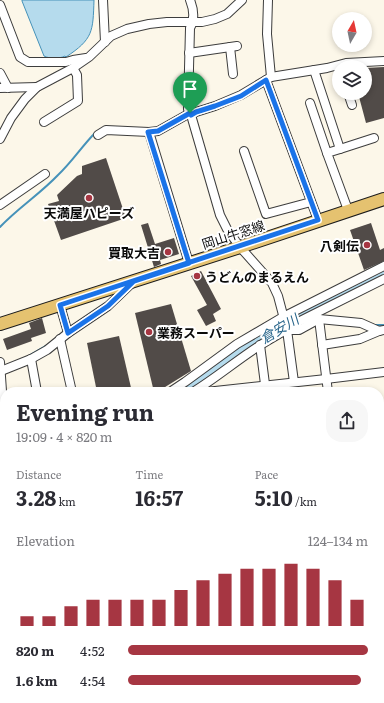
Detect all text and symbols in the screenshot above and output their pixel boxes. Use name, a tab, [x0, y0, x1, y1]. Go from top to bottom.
north arrow	[332, 12, 372, 52]
map controls	[332, 12, 372, 100]
button: layers	[332, 60, 372, 100]
pin	[173, 72, 207, 113]
icon: arrive	[179, 78, 201, 100]
marker: 天満屋ハピーズ	[84, 193, 94, 203]
place label: 天満屋ハピーズ	[44, 203, 134, 222]
street label: 岡山牛窓線	[199, 215, 267, 253]
place label: 八剣伝	[320, 236, 359, 255]
marker: 八剣伝	[362, 240, 372, 250]
place label: 買取大吉	[108, 243, 160, 262]
marker: 買取大吉	[163, 247, 173, 257]
place label: うどんのまるえん	[205, 267, 309, 286]
marker: うどんのまるえん	[192, 271, 202, 281]
water label: 倉安川	[256, 308, 304, 347]
place label: 業務スーパー	[157, 323, 235, 342]
marker: 業務スーパー	[144, 327, 154, 337]
text: Evening run	[16, 395, 154, 428]
button: share	[326, 400, 368, 442]
text: 19:09 · 4 × 820 m	[16, 427, 112, 446]
text: Distance	[16, 466, 61, 482]
text: Time	[135, 466, 163, 482]
text: Pace	[255, 466, 278, 482]
text: 3.28	[16, 482, 56, 512]
text: 16:57	[135, 482, 183, 512]
text: 5:10	[255, 482, 293, 512]
text: km	[56, 493, 76, 509]
text: /km	[293, 493, 317, 509]
text: Elevation	[16, 531, 75, 550]
text: 124–134 m	[308, 531, 368, 550]
text: 820 m	[16, 641, 54, 660]
text: 4:52	[80, 641, 105, 660]
text: 1.6 km	[16, 671, 58, 690]
text: 4:54	[80, 671, 105, 690]

